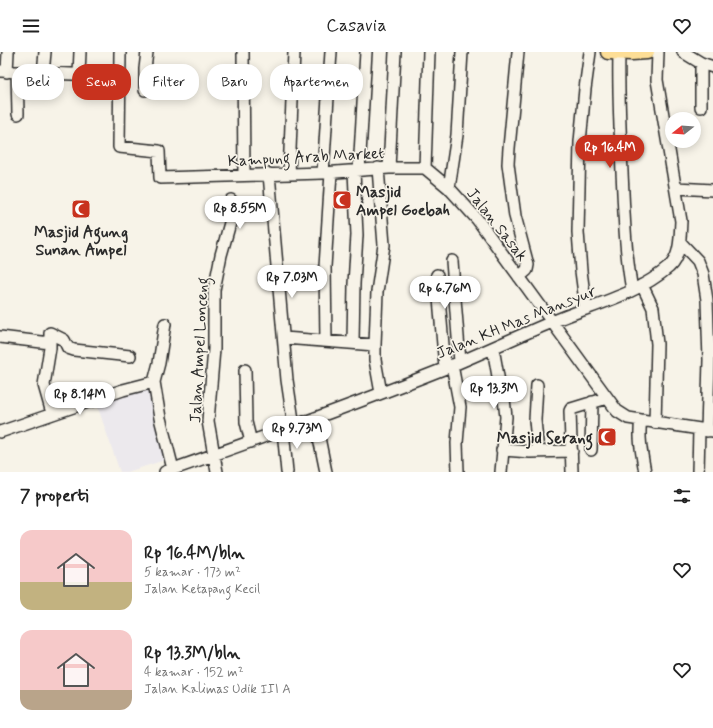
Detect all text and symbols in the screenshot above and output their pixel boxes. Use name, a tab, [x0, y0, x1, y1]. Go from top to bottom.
text: Casavia	[326, 14, 387, 38]
icon: menu	[20, 15, 42, 37]
icon: heart	[671, 15, 693, 37]
chip: Beli	[12, 64, 64, 100]
chip: Sewa	[72, 64, 131, 100]
chip: Filter	[139, 64, 199, 100]
chip: Baru	[207, 64, 262, 100]
chip: Apartemen	[270, 64, 363, 100]
north arrow	[665, 112, 701, 148]
map controls	[665, 112, 701, 148]
pin: Rp 16.4M	[569, 135, 651, 169]
text: Rp 16.4M	[584, 139, 636, 156]
street label: Kampung Arab Market	[227, 143, 385, 173]
place label: Masjid Ampel Goebah	[356, 182, 450, 221]
street label: Jalan Sasak	[462, 184, 532, 266]
mosque icon: Masjid Ampel Goebah	[331, 189, 353, 211]
pin: Rp 8.55M	[199, 196, 281, 230]
mosque icon: Masjid Agung Sunan Ampel	[70, 198, 92, 220]
text: Rp 8.55M	[214, 200, 266, 217]
place label: Masjid Agung Sunan Ampel	[34, 222, 128, 261]
pin: Rp 7.03M	[251, 265, 333, 299]
text: Rp 7.03M	[266, 269, 318, 286]
street label: Jalan Ampel Lonceng	[185, 276, 215, 424]
pin: Rp 6.76M	[404, 276, 486, 310]
text: Rp 6.76M	[419, 280, 471, 297]
street label: Jalan KH Mas Mansyur	[434, 281, 600, 364]
pin: Rp 13.3M	[453, 376, 535, 410]
text: Rp 13.3M	[470, 380, 518, 397]
pin: Rp 8.14M	[39, 382, 121, 416]
text: Rp 8.14M	[54, 386, 106, 403]
pin: Rp 9.73M	[256, 416, 338, 450]
text: Rp 9.73M	[272, 420, 322, 437]
mosque icon: Masjid Serang	[596, 426, 618, 448]
place label: Masjid Serang	[497, 428, 593, 451]
text: 7 properti	[20, 485, 89, 507]
icon: filters	[671, 485, 693, 507]
text: Rp 16.4M/bln	[144, 542, 245, 564]
icon: home	[52, 546, 100, 594]
icon: heart	[671, 559, 693, 581]
text: 5 kamar · 173 m²	[144, 564, 241, 581]
text: Jalan Ketapang Kecil	[144, 581, 260, 598]
text: Rp 13.3M/bln	[144, 642, 240, 664]
icon: home	[52, 646, 100, 694]
icon: heart	[671, 659, 693, 681]
text: 4 kamar · 152 m²	[144, 664, 243, 681]
text: Jalan Kalimas Udik III A	[144, 681, 291, 698]

